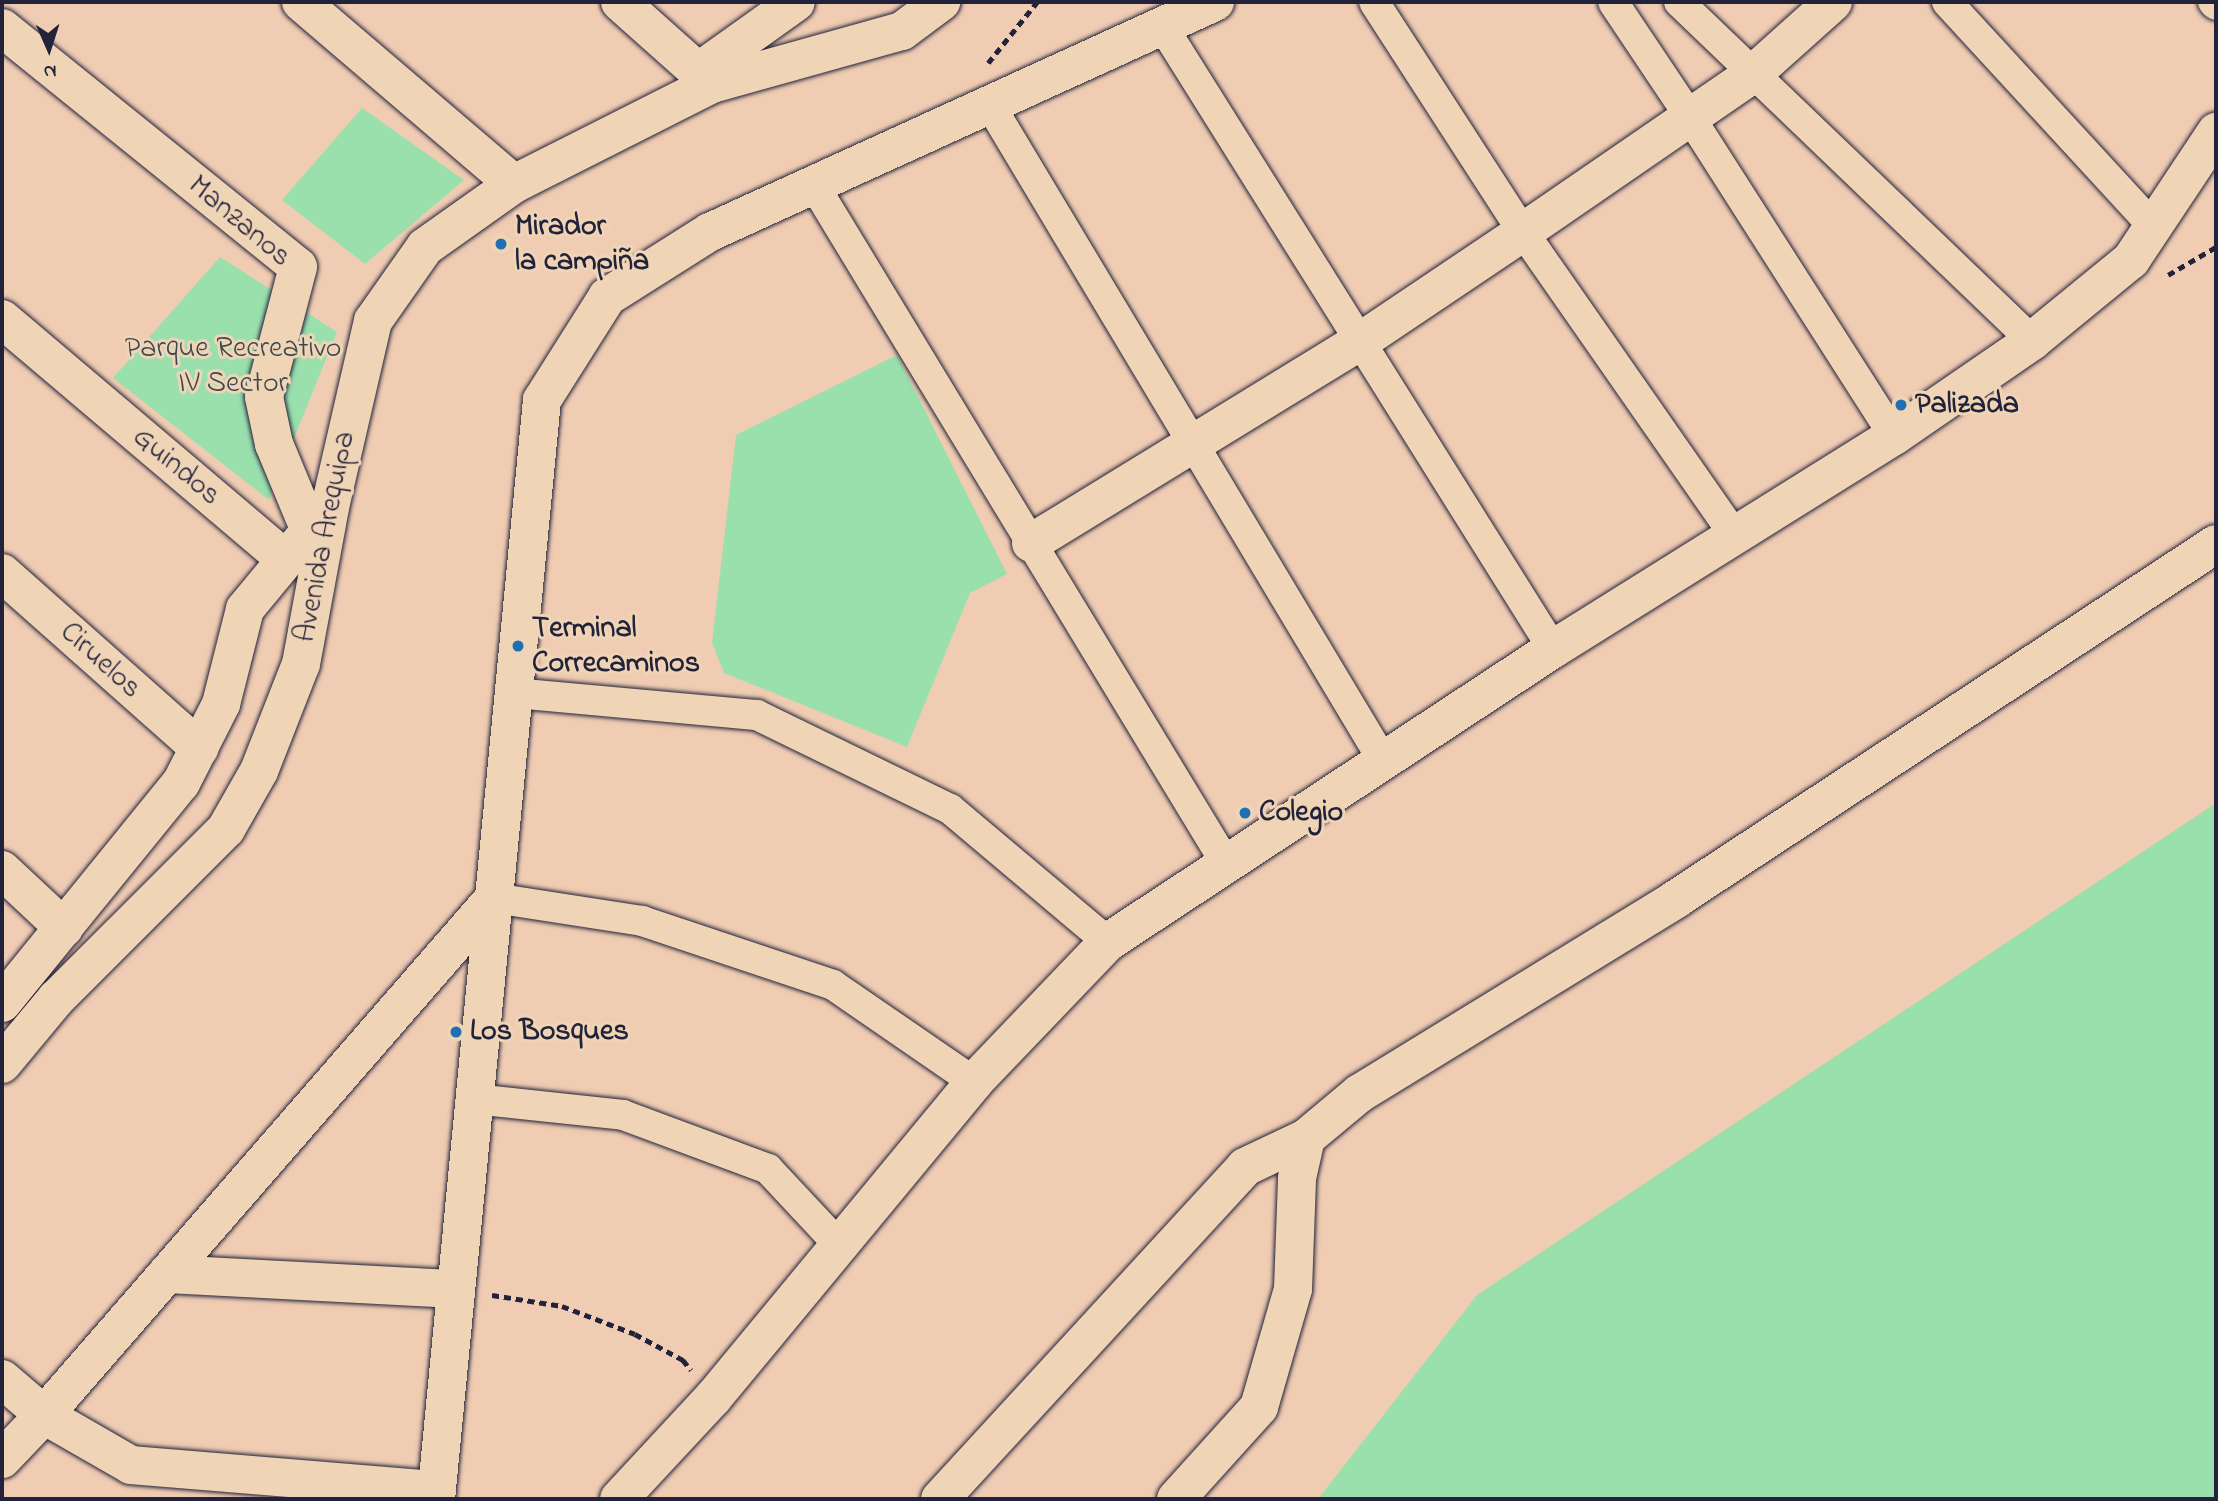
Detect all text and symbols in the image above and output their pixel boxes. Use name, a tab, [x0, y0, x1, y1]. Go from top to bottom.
north arrow	[14, 14, 84, 84]
text: N	[43, 57, 57, 84]
street label: Manzanos	[180, 168, 298, 276]
place label: Mirador la campiña	[515, 209, 649, 280]
marker: Mirador la campiña	[493, 236, 509, 252]
park label: Parque Recreativo IV Sector	[125, 331, 341, 402]
place label: Palizada	[1915, 387, 2019, 423]
marker: Palizada	[1893, 397, 1909, 413]
street label: Guindos	[125, 420, 227, 514]
street label: Avenida Arequipa	[288, 429, 364, 645]
place label: Terminal Correcaminos	[532, 611, 700, 682]
street label: Ciruelos	[52, 615, 148, 707]
marker: Terminal Correcaminos	[510, 638, 526, 654]
place label: Colegio	[1259, 795, 1343, 831]
marker: Colegio	[1237, 805, 1253, 821]
place label: Los Bosques	[470, 1014, 629, 1050]
marker: Los Bosques	[448, 1024, 464, 1040]

